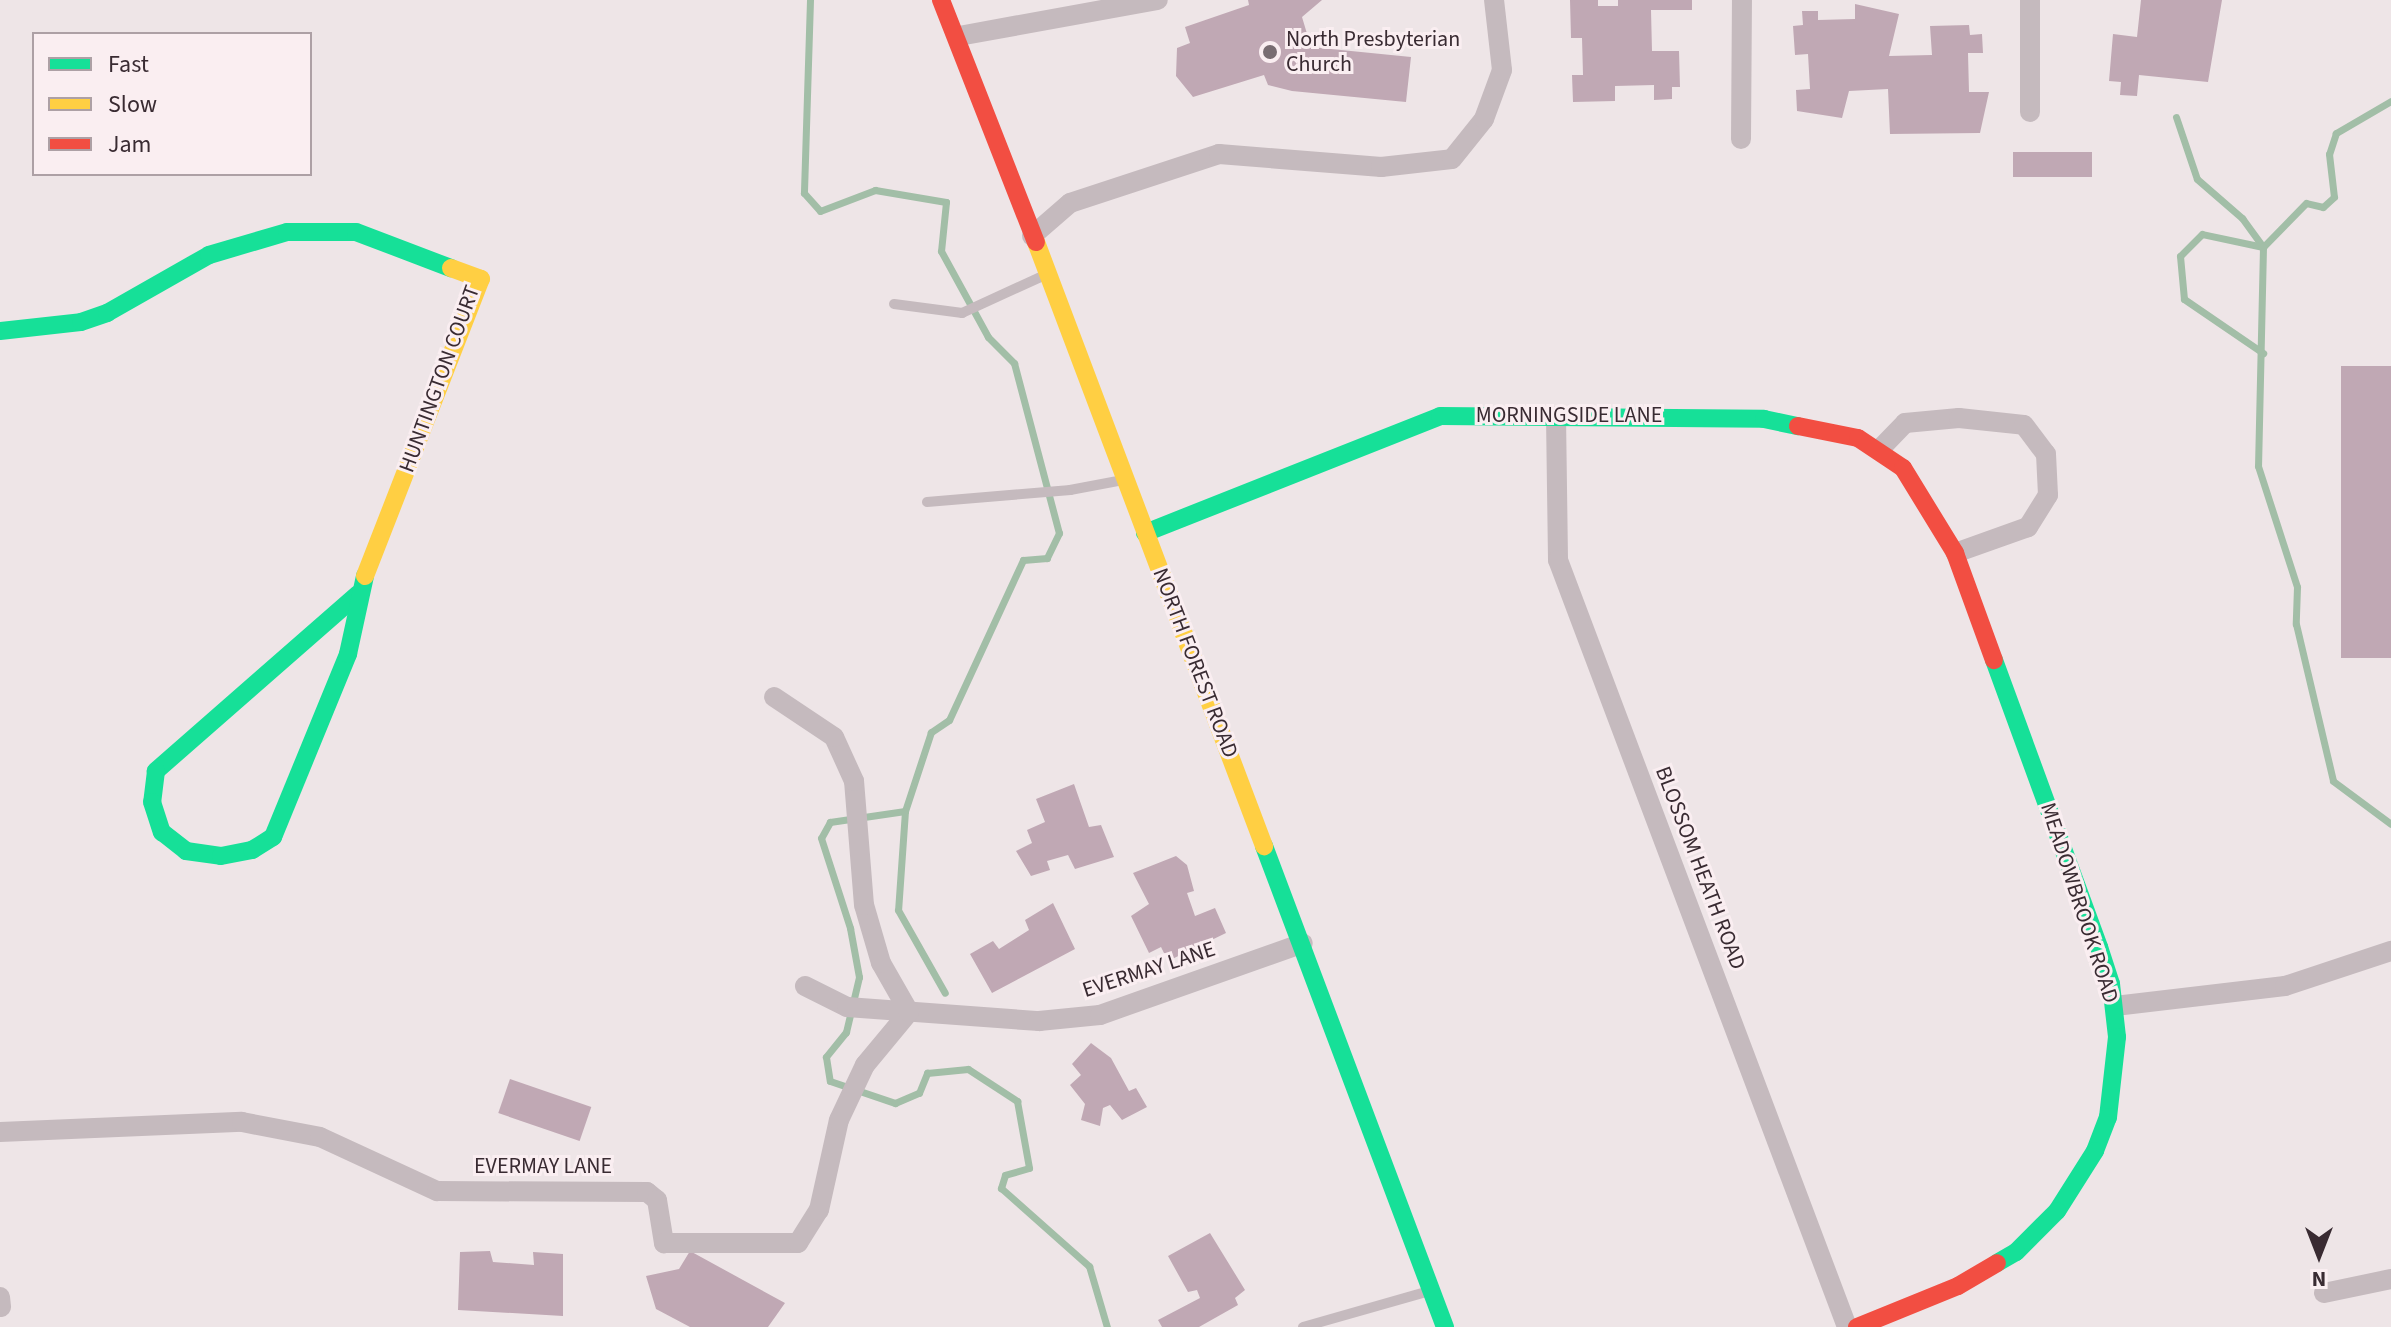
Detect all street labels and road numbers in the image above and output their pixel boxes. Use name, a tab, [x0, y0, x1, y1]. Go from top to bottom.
street label: HUNTINGTON COURT	[394, 282, 486, 476]
street label: MORNINGSIDE LANE	[1476, 403, 1662, 429]
street label: NORTH FOREST ROAD	[1147, 565, 1243, 761]
street label: BLOSSOM HEATH ROAD	[1649, 763, 1751, 973]
street label: MEADOWBROOK ROAD	[2034, 800, 2124, 1006]
street label: EVERMAY LANE	[1079, 936, 1219, 1004]
street label: EVERMAY LANE	[474, 1154, 612, 1180]

